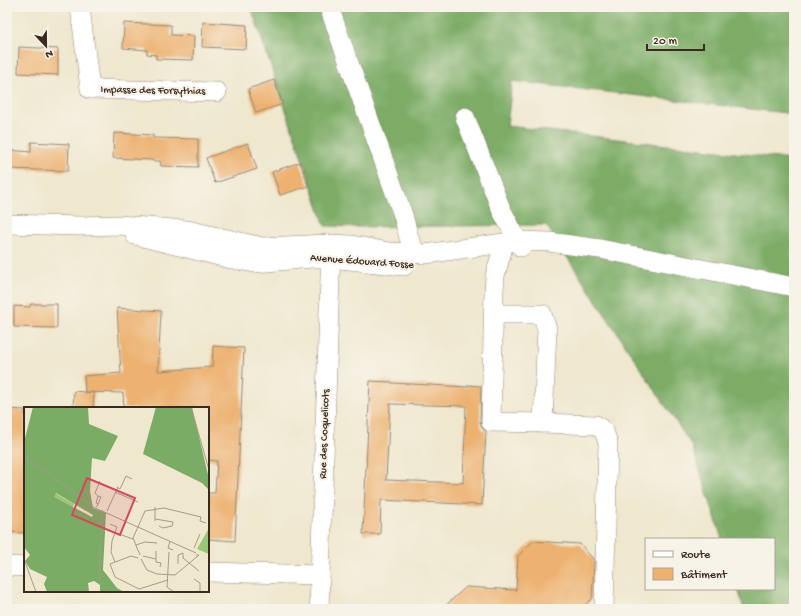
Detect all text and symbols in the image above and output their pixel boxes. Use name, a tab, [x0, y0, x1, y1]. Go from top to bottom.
north arrow	[26, 26, 66, 66]
scale bar	[647, 26, 704, 52]
text: 20 m	[653, 35, 678, 49]
text: N	[43, 47, 55, 60]
street label: Impasse des Forsythias	[101, 84, 206, 98]
street label: Avenue Édouard Fosse	[310, 251, 415, 272]
street label: Rue des Coquelicots	[317, 388, 333, 479]
inset map	[24, 407, 209, 592]
legend	[645, 538, 775, 590]
text: Route	[681, 549, 711, 563]
text: Bâtiment	[680, 569, 728, 583]

